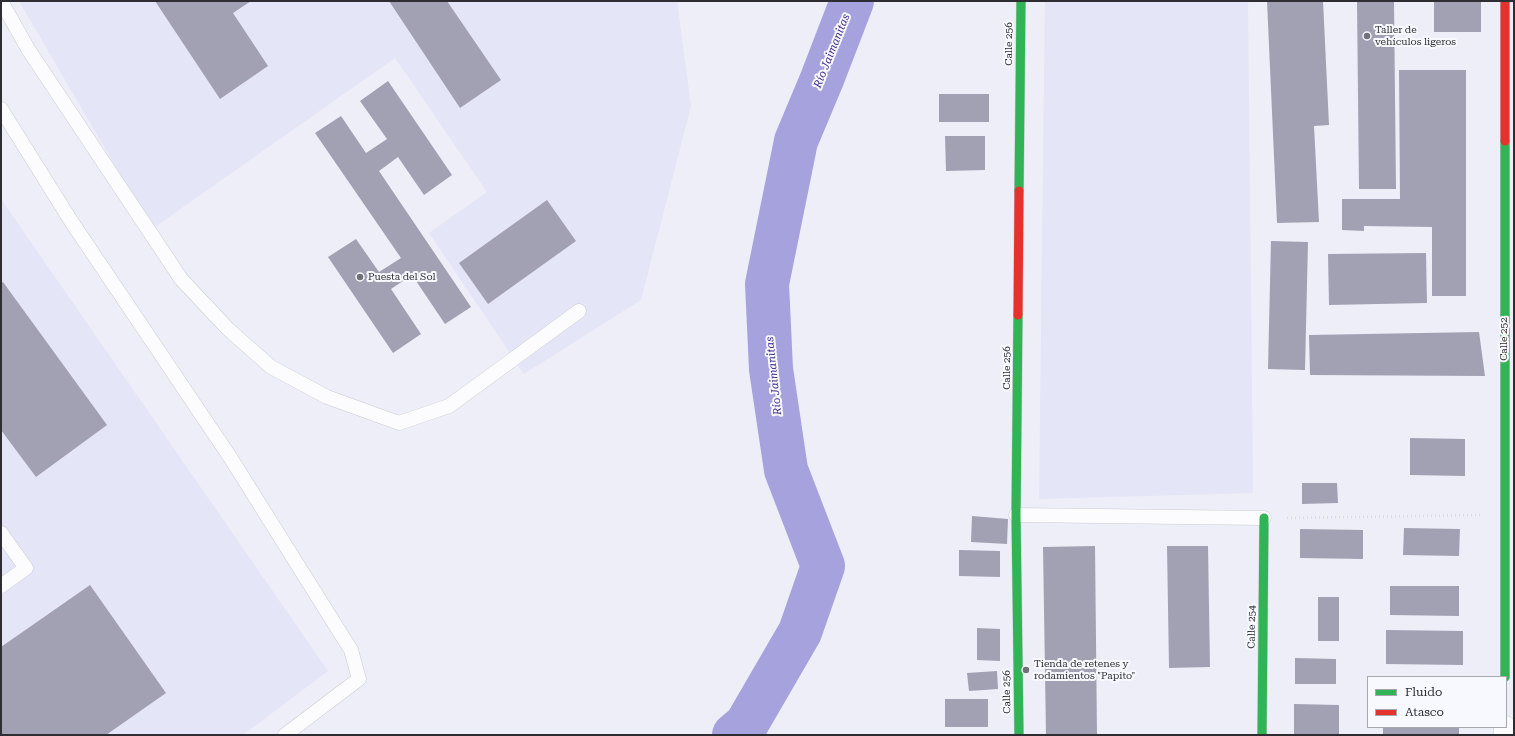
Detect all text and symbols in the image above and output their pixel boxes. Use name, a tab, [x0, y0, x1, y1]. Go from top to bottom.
water label: Río Jaimanitas	[811, 12, 853, 90]
street label: Calle 256	[1003, 22, 1015, 66]
place label: Taller de vehículos ligeros	[1375, 24, 1456, 48]
marker: Taller de vehículos ligeros	[1362, 31, 1372, 41]
place label: Puesta del Sol	[368, 271, 436, 283]
marker: Puesta del Sol	[355, 272, 365, 282]
street label: Calle 252	[1498, 317, 1510, 361]
water label: Río Jaimanitas	[763, 336, 785, 416]
street label: Calle 256	[1001, 346, 1013, 390]
street label: Calle 254	[1246, 605, 1258, 649]
place label: Tienda de retenes y rodamientos "Papito"	[1034, 658, 1135, 682]
marker: Tienda de retenes y rodamientos "Papito"	[1021, 665, 1031, 675]
street label: Calle 256	[1001, 670, 1013, 714]
legend	[1367, 676, 1507, 728]
text: Fluido	[1405, 685, 1442, 699]
text: Atasco	[1405, 705, 1444, 719]

